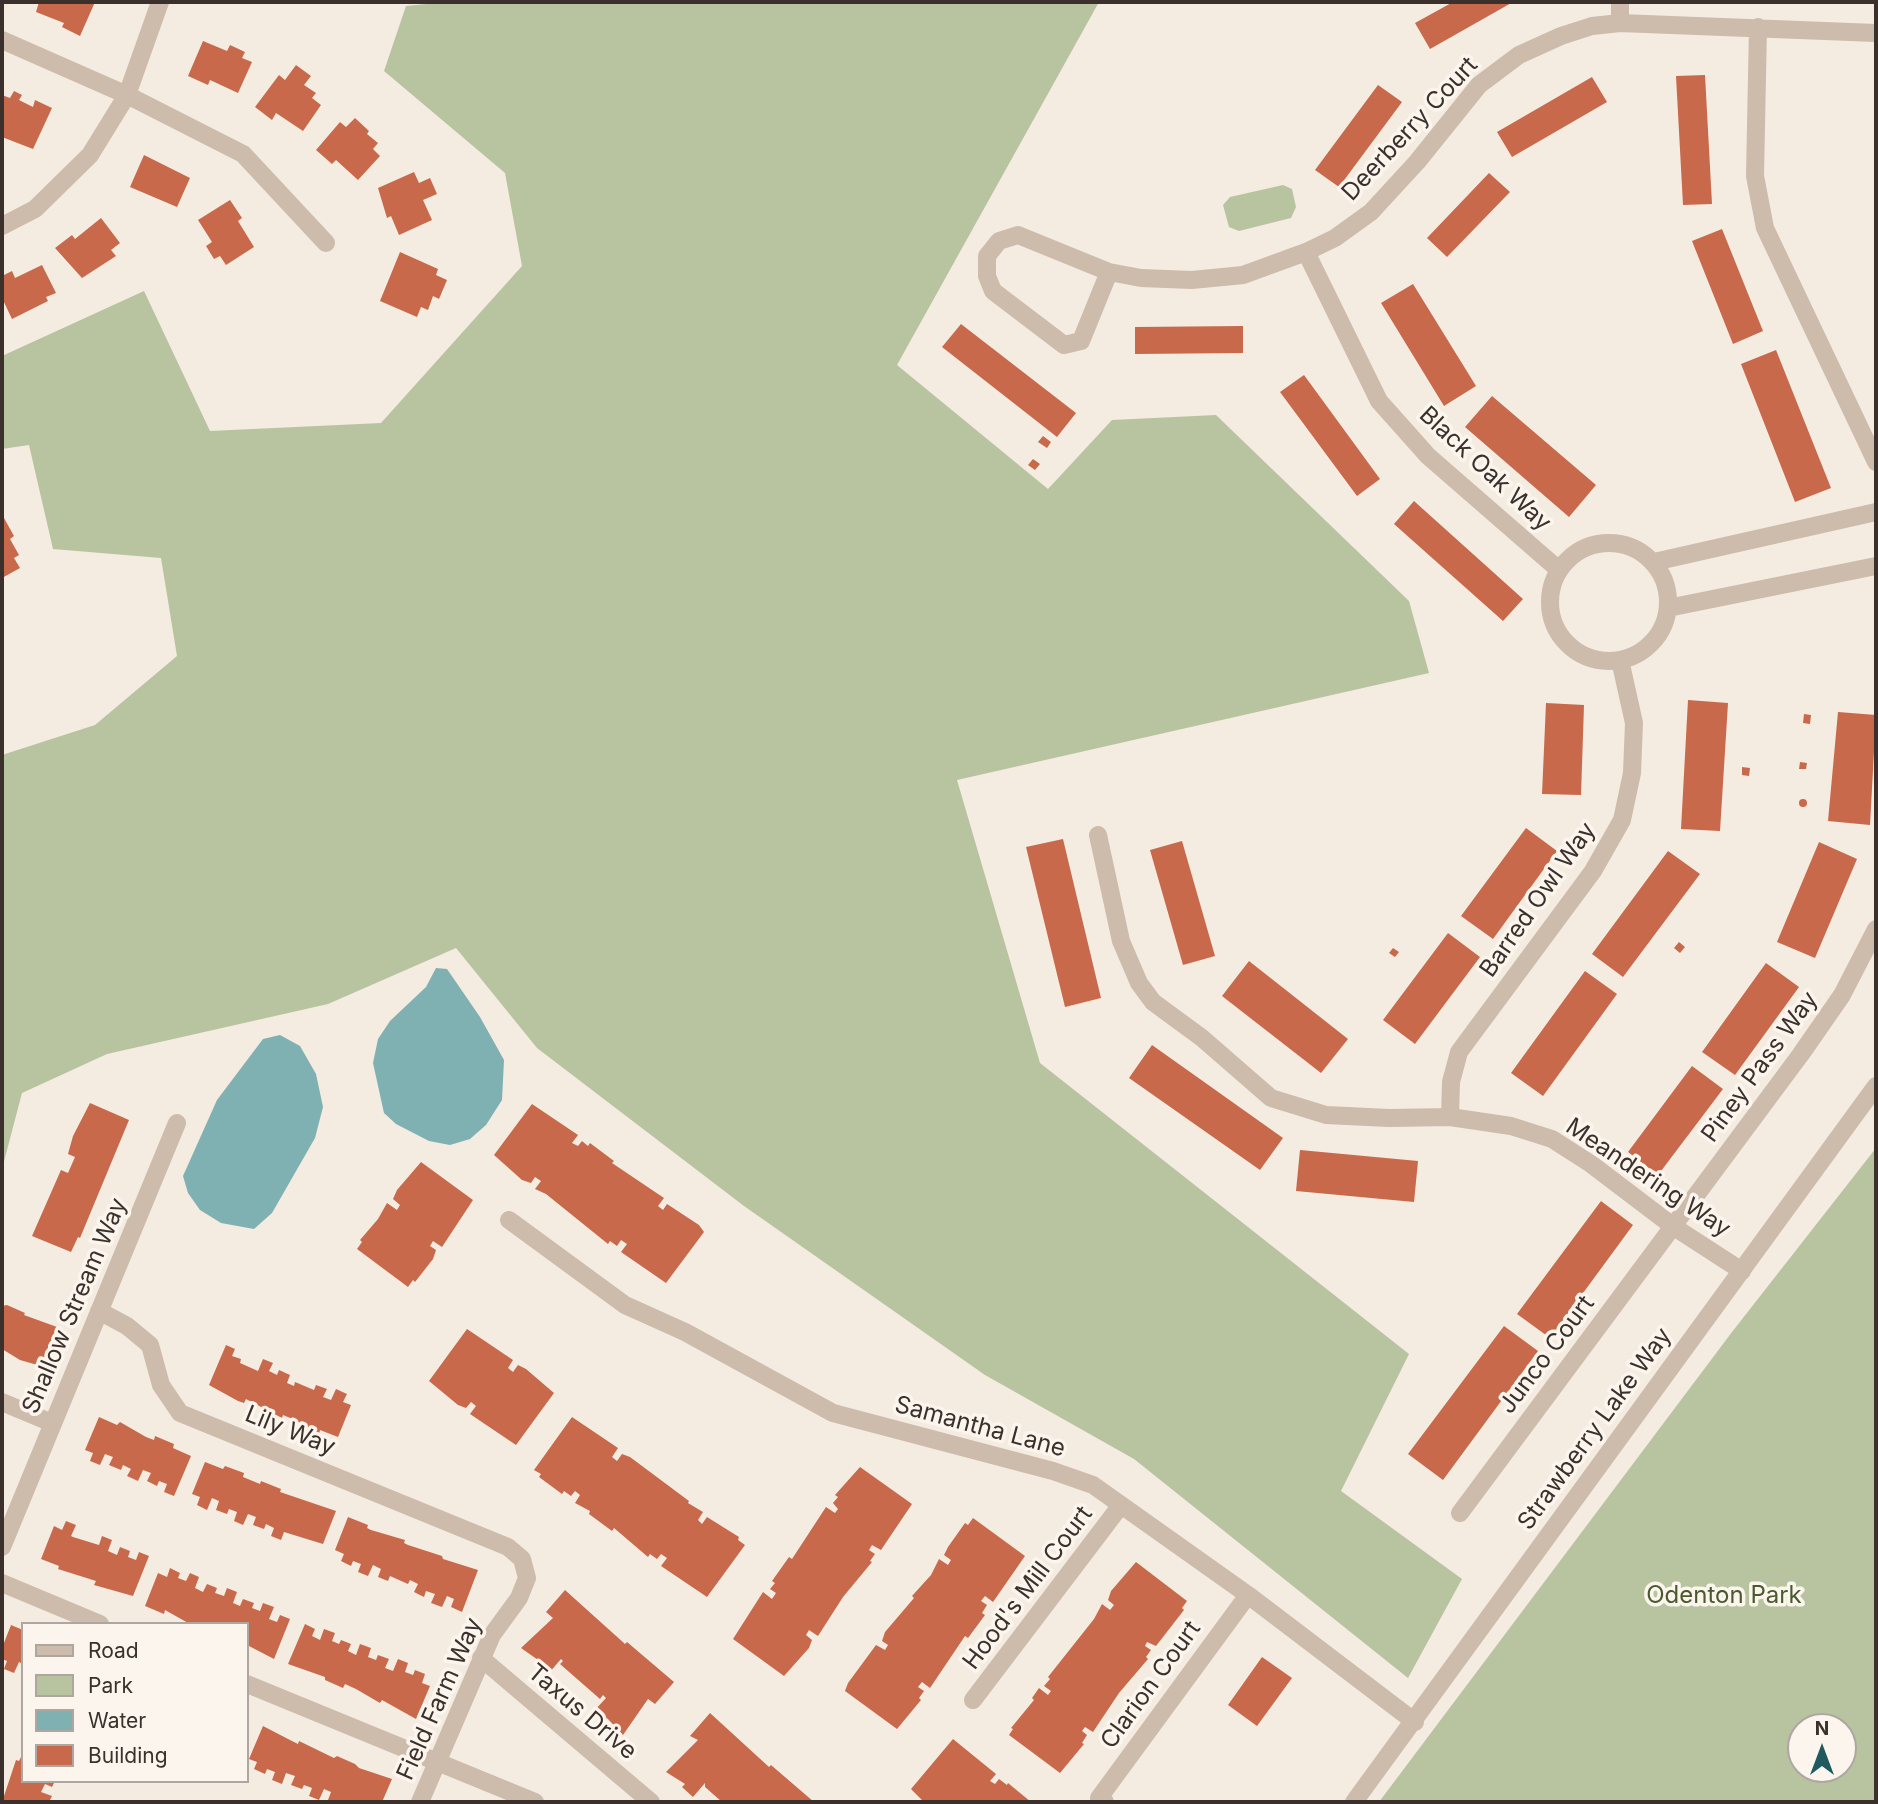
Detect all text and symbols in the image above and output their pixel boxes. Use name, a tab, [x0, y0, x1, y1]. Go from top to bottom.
street label: Deerberry Court	[1336, 51, 1484, 207]
street label: Black Oak Way	[1413, 401, 1557, 537]
street label: Barred Owl Way	[1474, 817, 1602, 983]
street label: Piney Pass Way	[1696, 986, 1824, 1148]
street label: Meandering Way	[1560, 1112, 1736, 1244]
street label: Shallow Stream Way	[17, 1194, 133, 1418]
street label: Junco Court	[1493, 1290, 1601, 1420]
street label: Strawberry Lake Way	[1512, 1322, 1678, 1536]
street label: Samantha Lane	[892, 1390, 1068, 1464]
street label: Lily Way	[241, 1400, 339, 1462]
street label: Hood's Mill Court	[957, 1501, 1099, 1675]
park label: Odenton Park	[1646, 1582, 1802, 1610]
street label: Field Farm Way	[391, 1613, 489, 1785]
street label: Clarion Court	[1095, 1616, 1207, 1754]
legend	[21, 1622, 248, 1783]
text: Road	[88, 1638, 139, 1663]
street label: Taxus Drive	[522, 1658, 642, 1766]
text: Park	[88, 1673, 133, 1698]
text: Water	[88, 1708, 146, 1733]
north arrow	[1787, 1713, 1857, 1783]
text: N	[1815, 1717, 1829, 1740]
text: Building	[88, 1743, 168, 1768]

